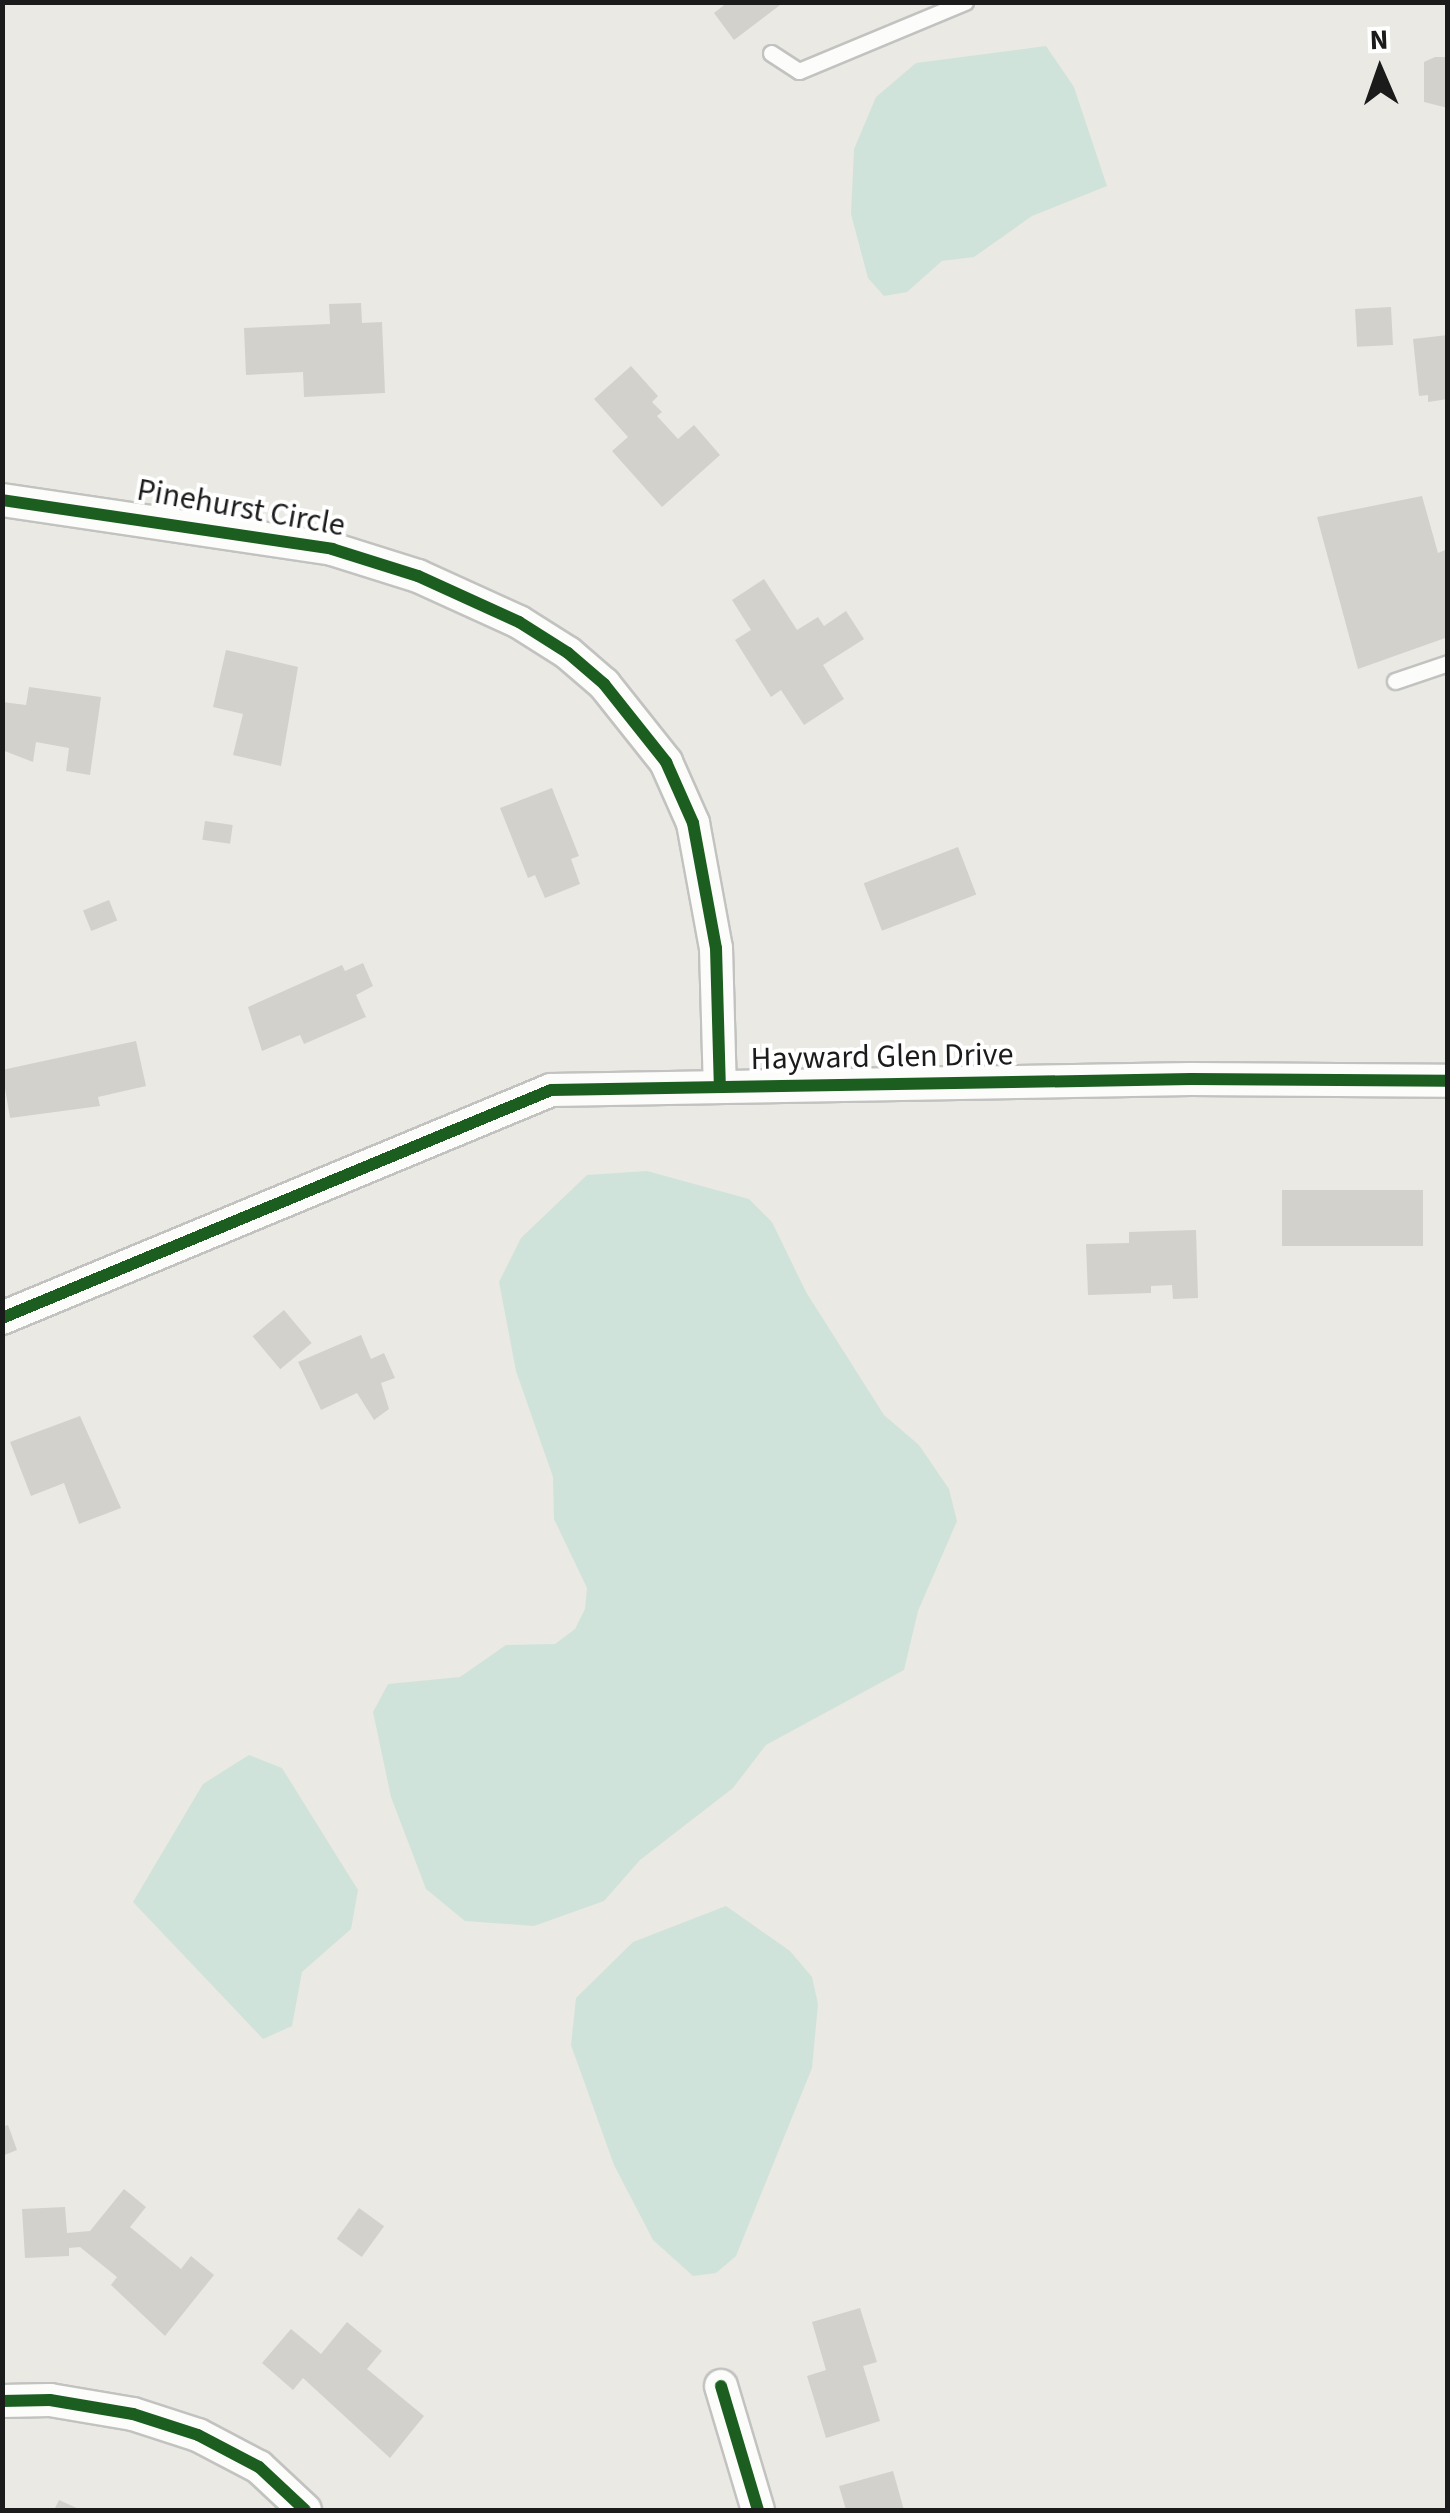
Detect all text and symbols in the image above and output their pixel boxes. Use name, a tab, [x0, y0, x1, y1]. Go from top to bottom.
north arrow	[1330, 20, 1430, 120]
text: N	[1369, 20, 1389, 60]
street label: Pinehurst Circle	[134, 471, 348, 545]
street label: Hayward Glen Drive	[750, 1036, 1014, 1078]

